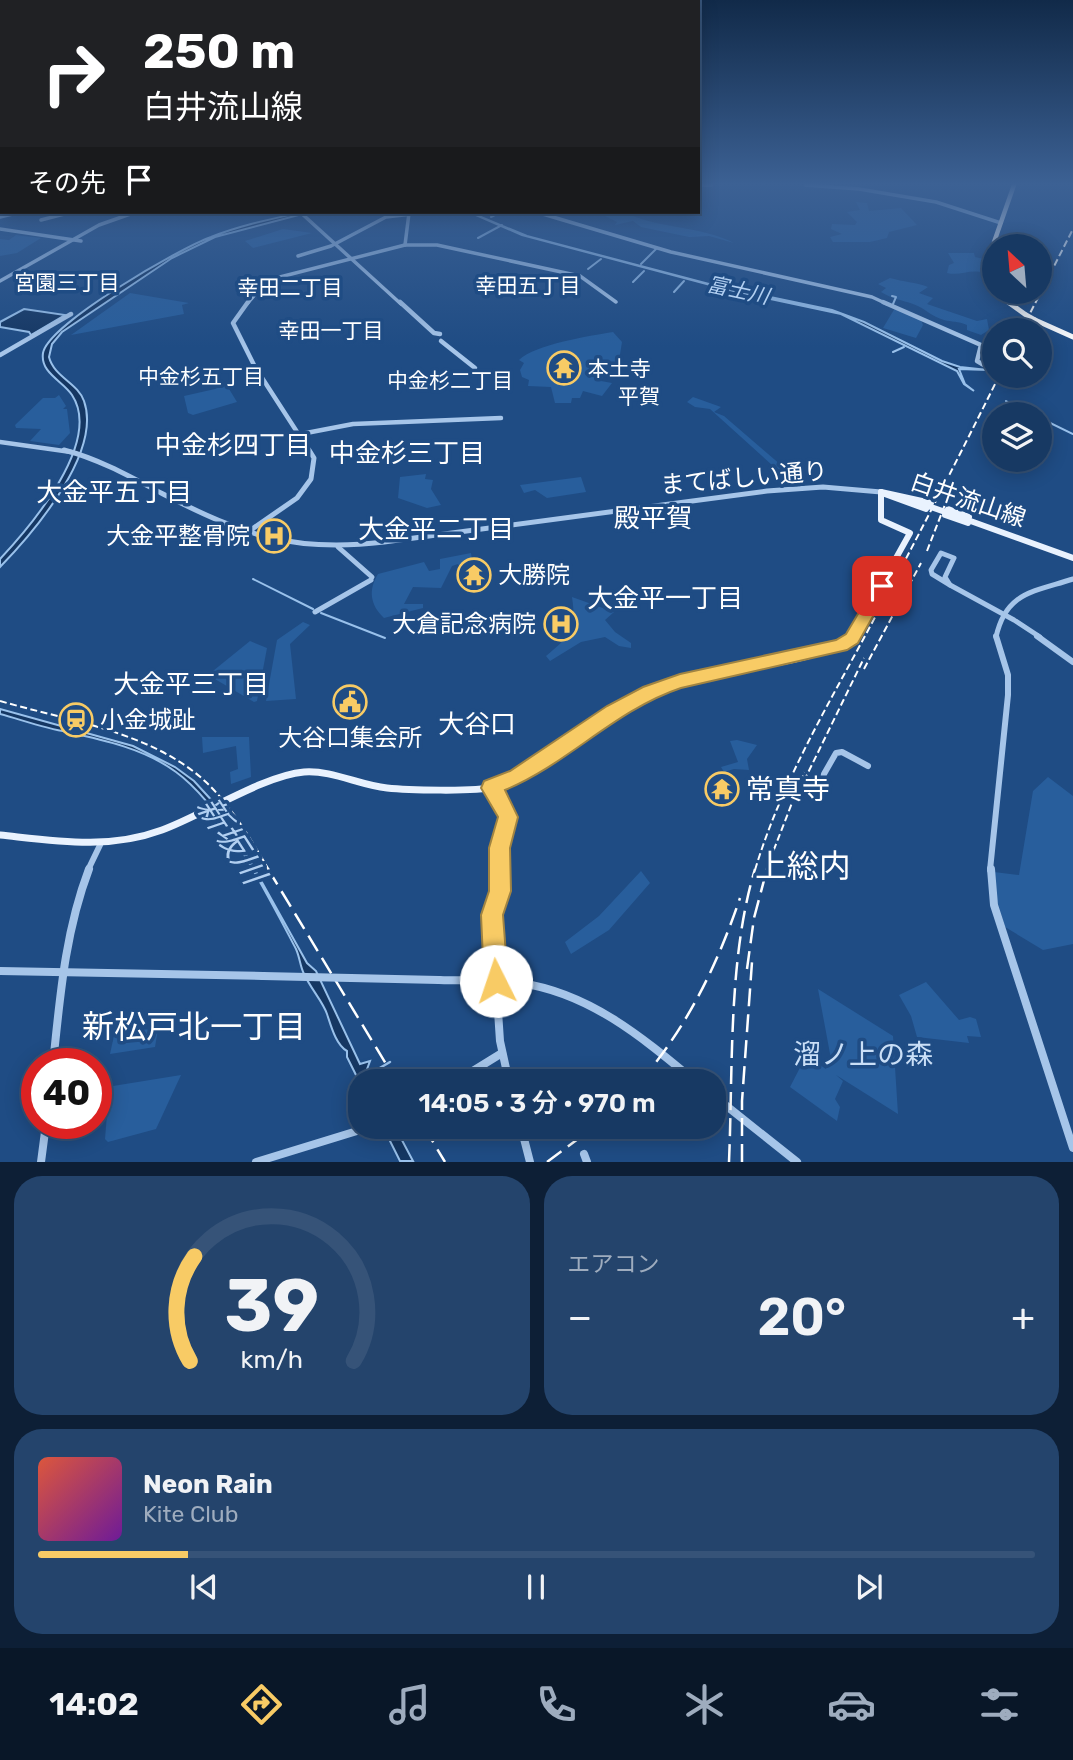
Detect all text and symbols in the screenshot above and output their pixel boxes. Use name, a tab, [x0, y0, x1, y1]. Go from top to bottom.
text: 250 m	[143, 22, 295, 80]
icon: right	[28, 28, 119, 119]
text: 白井流山線	[143, 88, 303, 126]
icon: arrive	[120, 161, 158, 199]
text: その先	[28, 168, 106, 199]
north arrow	[982, 234, 1052, 304]
map controls	[982, 234, 1052, 472]
district label: 宮園三丁目	[15, 270, 120, 295]
water label: 富士川	[705, 271, 773, 309]
district label: 幸田五丁目	[476, 273, 581, 298]
district label: 幸田二丁目	[238, 275, 343, 300]
district label: 幸田一丁目	[279, 318, 384, 343]
button: search	[982, 318, 1052, 388]
temple icon: 本土寺	[545, 349, 583, 387]
place label: 本土寺	[588, 356, 651, 381]
district label: 中金杉五丁目	[138, 364, 264, 389]
district label: 中金杉二丁目	[387, 368, 513, 393]
district label: 平賀	[618, 384, 660, 409]
button: layers	[982, 402, 1052, 472]
district label: 中金杉四丁目	[155, 430, 311, 461]
district label: 中金杉三丁目	[329, 438, 485, 469]
street label: まてばしい通り	[659, 457, 829, 499]
street label: 白井流山線	[907, 467, 1029, 533]
district label: 大金平五丁目	[36, 477, 192, 508]
district label: 殿平賀	[614, 503, 692, 534]
district label: 大金平二丁目	[358, 514, 514, 545]
hospital icon: 大金平整骨院	[255, 517, 293, 555]
place label: 大金平整骨院	[106, 522, 250, 550]
temple icon: 大勝院	[455, 556, 493, 594]
pin	[852, 556, 912, 616]
place label: 大勝院	[498, 561, 570, 589]
icon: arrive	[863, 567, 901, 605]
district label: 大金平一丁目	[587, 583, 743, 614]
hospital icon: 大倉記念病院	[542, 605, 580, 643]
place label: 大倉記念病院	[392, 610, 536, 638]
district label: 大金平三丁目	[113, 669, 269, 700]
public building icon: 大谷口集会所	[331, 683, 369, 721]
station icon: 小金城趾	[57, 701, 95, 739]
place label: 小金城趾	[100, 706, 196, 734]
district label: 大谷口	[438, 709, 516, 740]
place label: 大谷口集会所	[278, 724, 422, 752]
temple icon: 常真寺	[703, 770, 741, 808]
place label: 常真寺	[746, 773, 830, 806]
water label: 新坂川	[189, 789, 275, 893]
district label: 上総内	[755, 847, 851, 885]
position arrow	[459, 944, 533, 1018]
district label: 新松戸北一丁目	[82, 1008, 306, 1046]
park label: 溜ノ上の森	[793, 1038, 933, 1071]
speed limit sign: 40	[21, 1048, 112, 1139]
text: 14:05 · 3 分 · 970 m	[418, 1088, 656, 1119]
text: エアコン	[568, 1250, 660, 1278]
text: 39	[224, 1264, 319, 1350]
text: 20°	[757, 1286, 846, 1348]
text: −	[568, 1294, 592, 1340]
text: +	[1011, 1294, 1035, 1340]
text: km/h	[241, 1345, 303, 1374]
text: Neon Rain	[143, 1469, 273, 1500]
text: Kite Club	[143, 1500, 238, 1528]
icon: previous	[185, 1568, 223, 1606]
icon: pause	[517, 1568, 555, 1606]
icon: next	[850, 1568, 888, 1606]
icon: directions	[237, 1680, 286, 1729]
icon: music	[385, 1680, 434, 1729]
icon: phone	[532, 1680, 581, 1729]
icon: climate	[680, 1680, 729, 1729]
icon: car	[827, 1680, 876, 1729]
icon: filters	[975, 1680, 1024, 1729]
text: 14:02	[49, 1685, 139, 1723]

